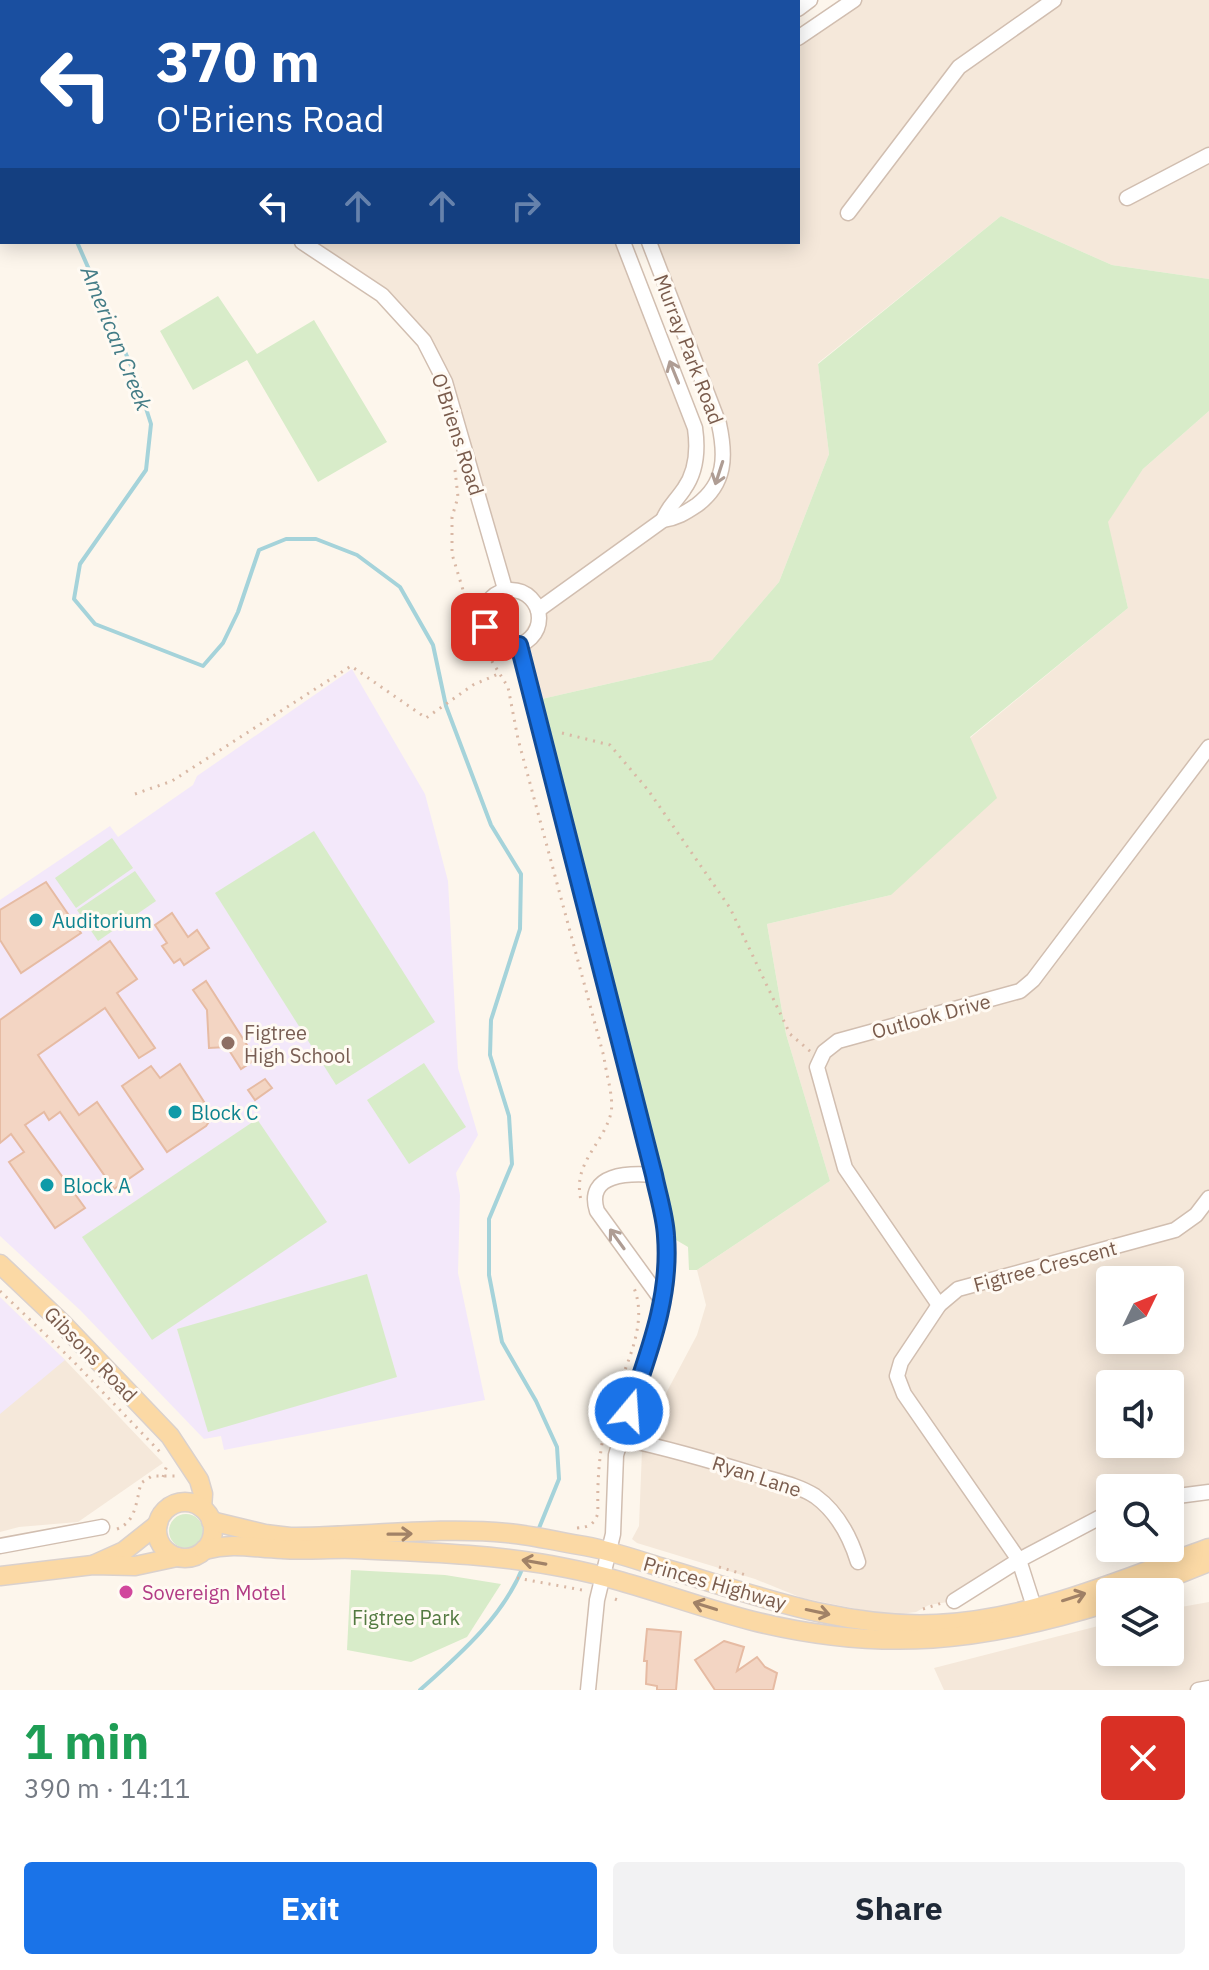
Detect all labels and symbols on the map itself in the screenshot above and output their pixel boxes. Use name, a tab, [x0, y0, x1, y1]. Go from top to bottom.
water label: American Creek	[74, 260, 159, 415]
street label: Murray Park Road	[648, 270, 730, 428]
one-way arrow	[666, 360, 680, 385]
street label: O'Briens Road	[426, 369, 490, 499]
one-way arrow	[711, 460, 726, 485]
pin	[451, 593, 519, 661]
place label: Auditorium	[52, 907, 152, 934]
marker: Auditorium	[27, 911, 45, 929]
street label: Outlook Drive	[869, 987, 993, 1045]
place label: Figtree High School	[244, 1019, 351, 1069]
marker: Figtree High School	[219, 1034, 237, 1052]
place label: Block C	[191, 1099, 258, 1126]
marker: Block C	[166, 1103, 184, 1121]
place label: Block A	[63, 1172, 131, 1199]
marker: Block A	[38, 1176, 56, 1194]
one-way arrow	[609, 1229, 626, 1250]
street label: Figtree Crescent	[970, 1234, 1120, 1298]
north arrow	[1096, 1266, 1184, 1354]
street label: Gibsons Road	[38, 1300, 144, 1408]
position arrow	[587, 1369, 671, 1453]
street label: Ryan Lane	[709, 1449, 805, 1503]
one-way arrow	[386, 1526, 413, 1541]
street label: Princes Highway	[640, 1550, 790, 1616]
one-way arrow	[522, 1554, 547, 1569]
place label: Sovereign Motel	[142, 1579, 286, 1606]
marker: Sovereign Motel	[117, 1583, 135, 1601]
one-way arrow	[1061, 1589, 1086, 1604]
one-way arrow	[692, 1598, 718, 1613]
park label: Figtree Park	[352, 1604, 461, 1631]
one-way arrow	[805, 1605, 830, 1620]

